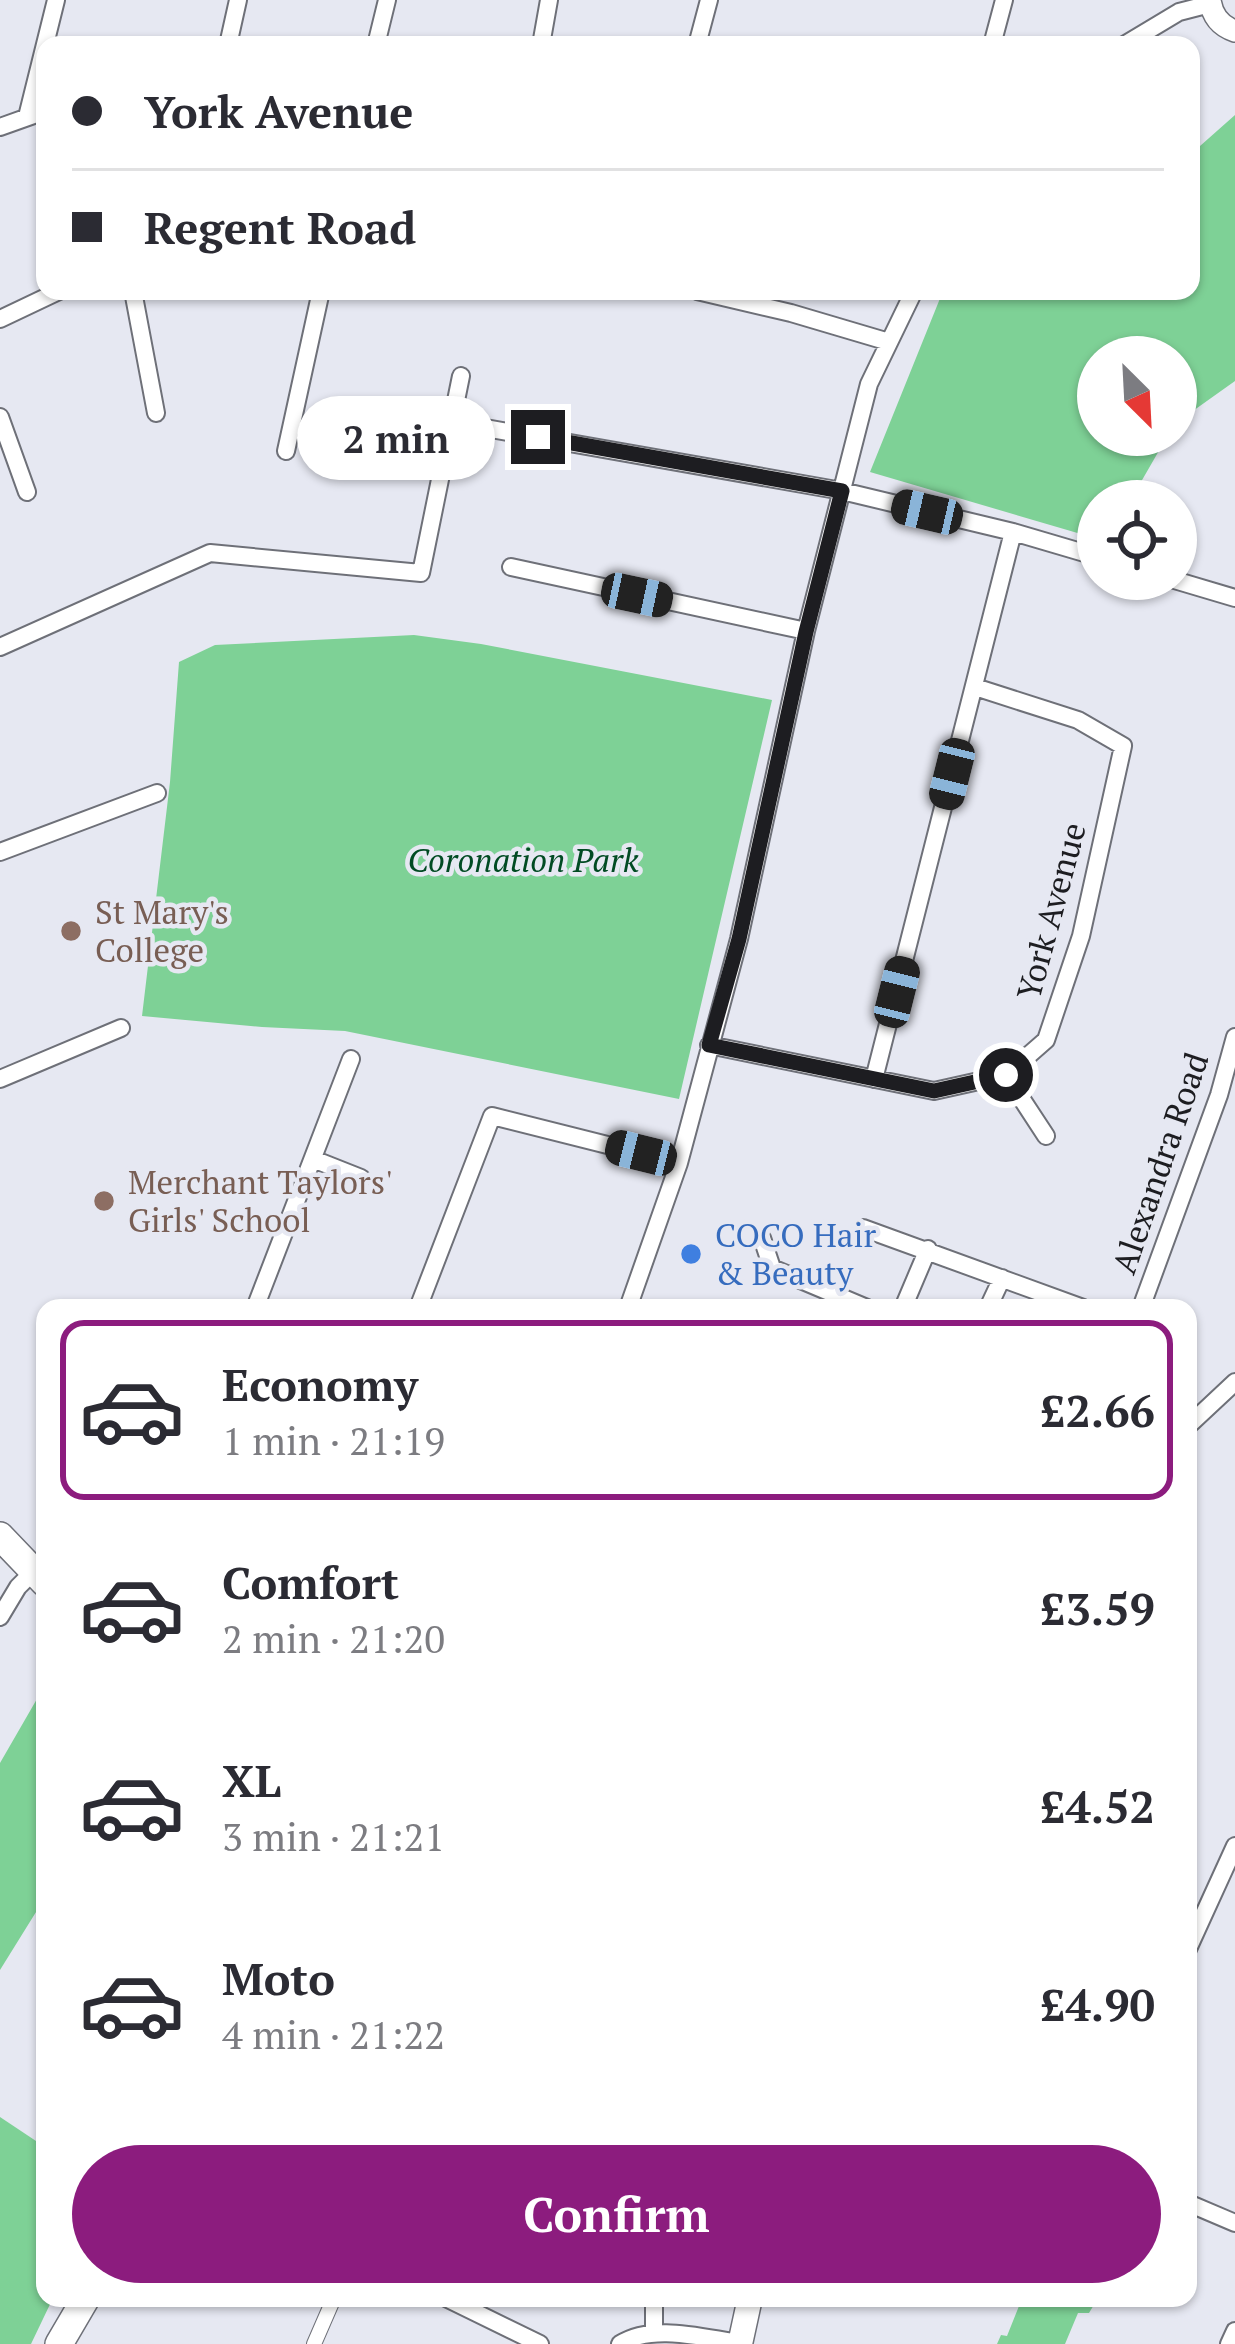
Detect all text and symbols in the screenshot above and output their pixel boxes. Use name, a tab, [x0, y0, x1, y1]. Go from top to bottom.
text: York Avenue	[144, 81, 413, 141]
text: Regent Road	[144, 197, 416, 257]
north arrow	[1077, 336, 1197, 456]
map controls	[1077, 336, 1197, 600]
callout: 2 min	[298, 395, 496, 479]
route end	[511, 410, 565, 464]
text: 2 min	[343, 412, 449, 464]
button: locate	[1077, 480, 1197, 600]
car	[888, 486, 966, 538]
car	[598, 570, 676, 620]
car	[926, 735, 978, 813]
street label: York Avenue	[1006, 818, 1095, 1004]
park label: Coronation Park	[408, 838, 639, 881]
place label: St Mary's College	[95, 890, 229, 971]
marker: St Mary's College	[58, 918, 84, 944]
car	[871, 953, 923, 1031]
street label: Alexandra Road	[1102, 1047, 1217, 1279]
route start	[979, 1048, 1033, 1102]
car	[602, 1127, 680, 1179]
place label: Merchant Taylors' Girls' School	[128, 1160, 392, 1241]
marker: Merchant Taylors' Girls' School	[91, 1188, 117, 1214]
place label: COCO Hair & Beauty	[715, 1213, 876, 1294]
marker: COCO Hair & Beauty	[678, 1241, 704, 1267]
text: Economy	[222, 1354, 418, 1414]
icon: car	[78, 1356, 186, 1464]
text: £2.66	[1040, 1380, 1155, 1440]
text: 1 min · 21:19	[222, 1414, 445, 1466]
text: Comfort	[222, 1552, 399, 1612]
icon: car	[78, 1554, 186, 1662]
text: £3.59	[1040, 1578, 1155, 1638]
text: 2 min · 21:20	[222, 1612, 445, 1664]
text: XL	[222, 1750, 281, 1810]
icon: car	[78, 1752, 186, 1860]
text: £4.52	[1040, 1776, 1155, 1836]
text: 3 min · 21:21	[222, 1810, 445, 1862]
text: Moto	[222, 1948, 335, 2008]
icon: car	[78, 1950, 186, 2058]
text: £4.90	[1040, 1974, 1155, 2034]
text: 4 min · 21:22	[222, 2008, 445, 2060]
button: Confirm	[72, 2145, 1161, 2283]

